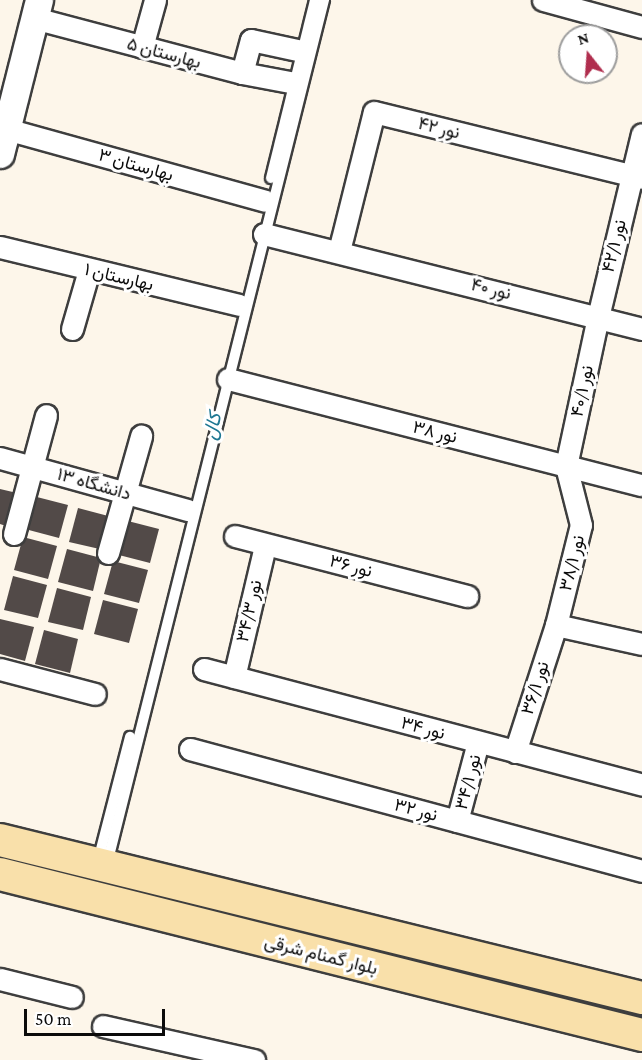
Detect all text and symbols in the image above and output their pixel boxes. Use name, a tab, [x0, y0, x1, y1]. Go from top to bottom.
north arrow	[558, 24, 618, 84]
text: N	[575, 28, 591, 48]
street label: بهارستان ۵	[125, 33, 203, 73]
street label: نور ۴۲	[416, 112, 462, 144]
street label: بهارستان ۳	[96, 144, 176, 186]
street label: نور ۴۲/۱	[597, 217, 631, 275]
street label: بهارستان ۱	[82, 259, 156, 295]
street label: نور ۴۰	[469, 274, 513, 304]
street label: نور ۴۰/۱	[566, 363, 598, 419]
water label: کال	[197, 410, 227, 442]
street label: نور ۳۸	[410, 416, 460, 448]
street label: دانشگاه ۱۳	[55, 463, 133, 505]
street label: نور ۳۸/۱	[555, 533, 589, 593]
street label: نور ۳۶	[327, 550, 375, 582]
street label: نور ۳۴/۳	[231, 578, 267, 644]
street label: نور ۳۶/۱	[516, 659, 554, 717]
street label: نور ۳۴	[399, 712, 447, 744]
street label: نور ۳۴/۱	[450, 752, 486, 812]
street label: نور ۳۲	[392, 794, 440, 826]
street label: بلوار گمنام شرقی	[262, 931, 380, 979]
scale bar	[27, 997, 168, 1035]
text: 50 m	[35, 1009, 72, 1029]

